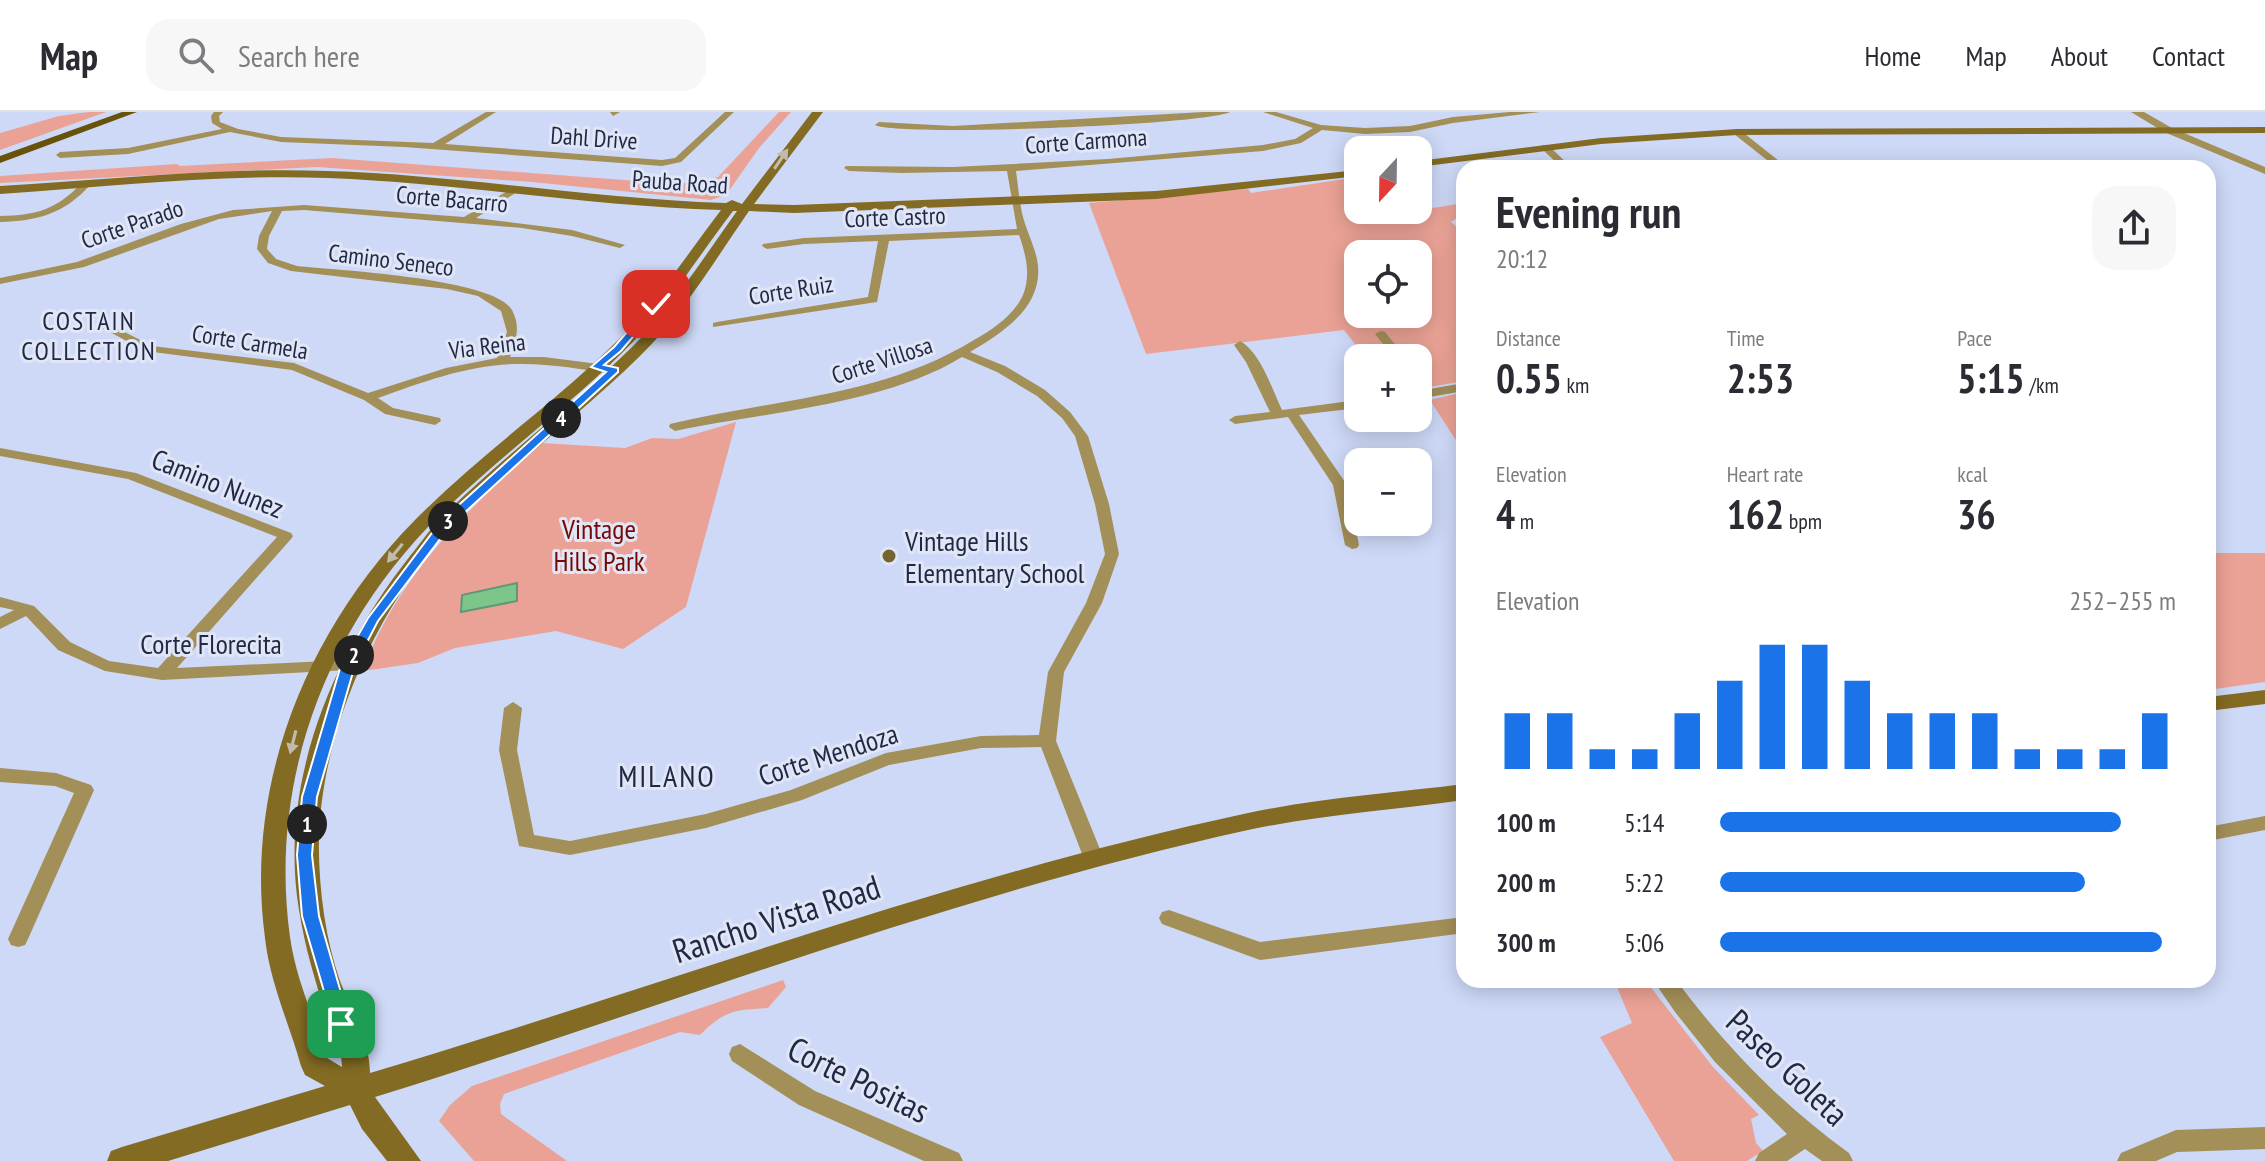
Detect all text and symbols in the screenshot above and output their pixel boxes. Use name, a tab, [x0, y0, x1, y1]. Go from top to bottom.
search box	[146, 19, 706, 91]
text: Map	[40, 31, 98, 80]
icon: search	[174, 33, 218, 77]
text: Search here	[238, 36, 360, 75]
text: Home	[1865, 37, 1921, 74]
text: Map	[1965, 37, 2007, 74]
text: About	[2051, 37, 2108, 74]
text: Contact	[2152, 37, 2225, 74]
street label: Dahl Drive	[549, 120, 639, 156]
street label: Corte Carmona	[1024, 121, 1148, 161]
north arrow	[1344, 136, 1432, 224]
map controls	[1344, 136, 1432, 536]
one-way arrow	[773, 149, 788, 170]
street label: Pauba Road	[631, 163, 729, 201]
street label: Corte Bacarro	[395, 179, 509, 219]
text: Evening run	[1496, 183, 1681, 240]
button: share	[2092, 186, 2176, 270]
street label: Corte Parado	[77, 192, 187, 256]
street label: Corte Castro	[844, 200, 946, 234]
street label: Camino Seneco	[327, 237, 455, 283]
button: locate	[1344, 240, 1432, 328]
text: 20:12	[1496, 242, 1548, 275]
street label: Corte Ruiz	[747, 268, 835, 312]
pin	[622, 270, 690, 338]
icon: check	[634, 282, 678, 326]
district label: COSTAIN COLLECTION	[21, 304, 157, 367]
street label: Corte Carmela	[190, 318, 310, 366]
text: Distance	[1496, 324, 1561, 352]
text: Time	[1727, 324, 1765, 352]
text: Pace	[1957, 324, 1992, 352]
street label: Via Reina	[446, 326, 527, 366]
street label: Corte Villosa	[828, 329, 936, 391]
button: +	[1344, 344, 1432, 432]
text: 0.55	[1496, 352, 1562, 404]
text: 2:53	[1727, 352, 1794, 404]
text: 5:15	[1957, 352, 2025, 404]
text: km	[1562, 371, 1589, 399]
text: /km	[2025, 371, 2059, 399]
pin: 4	[541, 398, 581, 438]
text: 4	[556, 404, 566, 432]
street label: Camino Nunez	[147, 440, 289, 526]
button: −	[1344, 448, 1432, 536]
text: Elevation	[1496, 460, 1567, 488]
text: Heart rate	[1727, 460, 1803, 488]
text: kcal	[1957, 460, 1987, 488]
text: 4	[1496, 488, 1515, 540]
text: 162	[1727, 488, 1784, 540]
text: 36	[1957, 488, 1996, 540]
pin: 3	[428, 501, 468, 541]
text: 3	[443, 507, 453, 535]
text: m	[1515, 507, 1534, 535]
text: bpm	[1784, 507, 1822, 535]
park label: Vintage Hills Park	[553, 510, 645, 579]
place label: Vintage Hills Elementary School	[904, 522, 1085, 591]
one-way arrow	[387, 543, 404, 563]
marker: Vintage Hills Elementary School	[880, 547, 898, 565]
text: Elevation	[1496, 584, 1579, 617]
text: 252–255 m	[2070, 584, 2176, 617]
street label: Corte Florecita	[140, 625, 282, 662]
pin: 2	[334, 635, 374, 675]
text: 2	[349, 641, 359, 669]
street label: Corte Mendoza	[754, 714, 902, 794]
one-way arrow	[287, 730, 299, 755]
district label: MILANO	[618, 756, 716, 795]
pin: 1	[287, 804, 327, 844]
text: 100 m	[1496, 806, 1556, 839]
text: 5:14	[1624, 806, 1664, 839]
text: 1	[302, 810, 312, 838]
street label: Rancho Vista Road	[667, 864, 885, 972]
text: 200 m	[1496, 866, 1556, 899]
text: 5:22	[1624, 866, 1664, 899]
text: 300 m	[1496, 926, 1556, 959]
text: 5:06	[1624, 926, 1664, 959]
pin	[307, 990, 375, 1058]
street label: Paseo Goleta	[1718, 999, 1858, 1135]
icon: arrive	[319, 1002, 363, 1046]
street label: Corte Positas	[781, 1026, 937, 1132]

